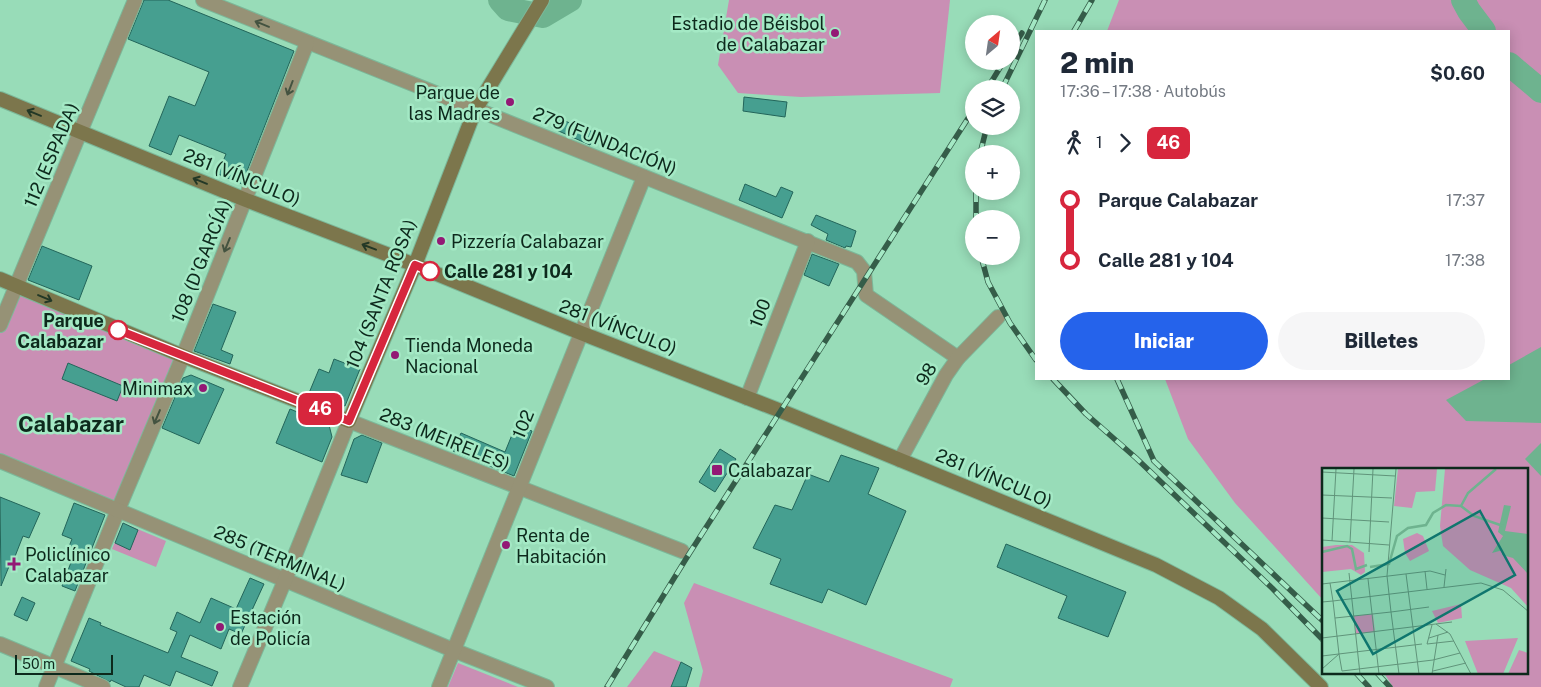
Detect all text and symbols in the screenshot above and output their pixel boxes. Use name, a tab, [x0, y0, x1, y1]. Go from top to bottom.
place label: Estadio de Béisbol de Calabazar	[671, 13, 825, 55]
north arrow	[965, 15, 1020, 70]
map controls	[965, 15, 1020, 265]
one-way arrow	[255, 19, 270, 29]
marker: Estadio de Béisbol de Calabazar	[829, 27, 841, 39]
text: 2 min	[1060, 46, 1134, 79]
text: $0.60	[1430, 62, 1485, 84]
one-way arrow	[284, 80, 294, 95]
button: layers	[965, 80, 1020, 135]
place label: Parque de las Madres	[409, 82, 500, 124]
text: 17:36 – 17:38 · Autobús	[1060, 82, 1226, 101]
marker: Parque de las Madres	[504, 96, 516, 108]
street label: 112 (ESPADA)	[19, 99, 83, 211]
street label: 279 (FUNDACIÓN)	[530, 102, 680, 179]
one-way arrow	[27, 108, 42, 117]
icon: walk	[1060, 129, 1088, 157]
icon: forward	[1111, 129, 1139, 157]
text: 46	[1157, 132, 1180, 153]
text: 1	[1096, 133, 1103, 152]
street label: 281 (VÍNCULO)	[181, 143, 304, 210]
button: +	[965, 145, 1020, 200]
one-way arrow	[193, 176, 208, 185]
text: Parque Calabazar	[1098, 189, 1258, 211]
text: 17:37	[1446, 191, 1485, 210]
street label: 108 (D'GARCÍA)	[166, 196, 235, 325]
button: −	[965, 210, 1020, 265]
street label: 104 (SANTA ROSA)	[341, 216, 421, 372]
place label: Pizzería Calabazar	[451, 231, 604, 252]
marker: Pizzería Calabazar	[435, 235, 447, 247]
one-way arrow	[222, 237, 232, 252]
one-way arrow	[362, 242, 377, 251]
text: Calle 281 y 104	[1098, 249, 1234, 271]
text: 17:38	[1445, 251, 1485, 270]
marker: Calle 281 y 104	[420, 261, 440, 281]
place label: Calle 281 y 104	[444, 261, 573, 282]
one-way arrow	[37, 294, 52, 304]
street label: 281 (VÍNCULO)	[556, 294, 680, 359]
street label: 100	[745, 296, 775, 330]
place label: Parque Calabazar	[17, 310, 105, 352]
button: Iniciar	[1060, 312, 1268, 370]
button: Billetes	[1278, 312, 1485, 370]
marker: Parque Calabazar	[108, 320, 128, 340]
place label: Tienda Moneda Nacional	[405, 335, 533, 377]
marker: Tienda Moneda Nacional	[389, 349, 401, 361]
street label: 98	[911, 359, 941, 389]
place label: Minimax	[122, 378, 193, 399]
marker: Minimax	[197, 382, 209, 394]
line badge: 46	[298, 393, 342, 425]
text: 46	[308, 398, 332, 419]
street label: 283 (MEIRELES)	[377, 403, 513, 475]
street label: 102	[508, 407, 538, 441]
one-way arrow	[152, 409, 162, 424]
district label: Calabazar	[18, 411, 124, 437]
street label: 281 (VÍNCULO)	[933, 443, 1056, 512]
place label: Calabazar	[728, 460, 812, 481]
marker: Calabazar	[710, 463, 724, 477]
inset map	[1322, 468, 1528, 674]
street label: 285 (TERMINAL)	[211, 521, 349, 595]
place label: Renta de Habitación	[516, 525, 606, 567]
marker: Renta de Habitación	[500, 539, 512, 551]
place label: Policlínico Calabazar	[25, 544, 111, 586]
marker: Policlínico Calabazar	[7, 557, 21, 571]
place label: Estación de Policía	[230, 607, 310, 649]
marker: Estación de Policía	[214, 621, 226, 633]
scale bar	[15, 652, 112, 675]
text: 50 m	[22, 656, 55, 672]

